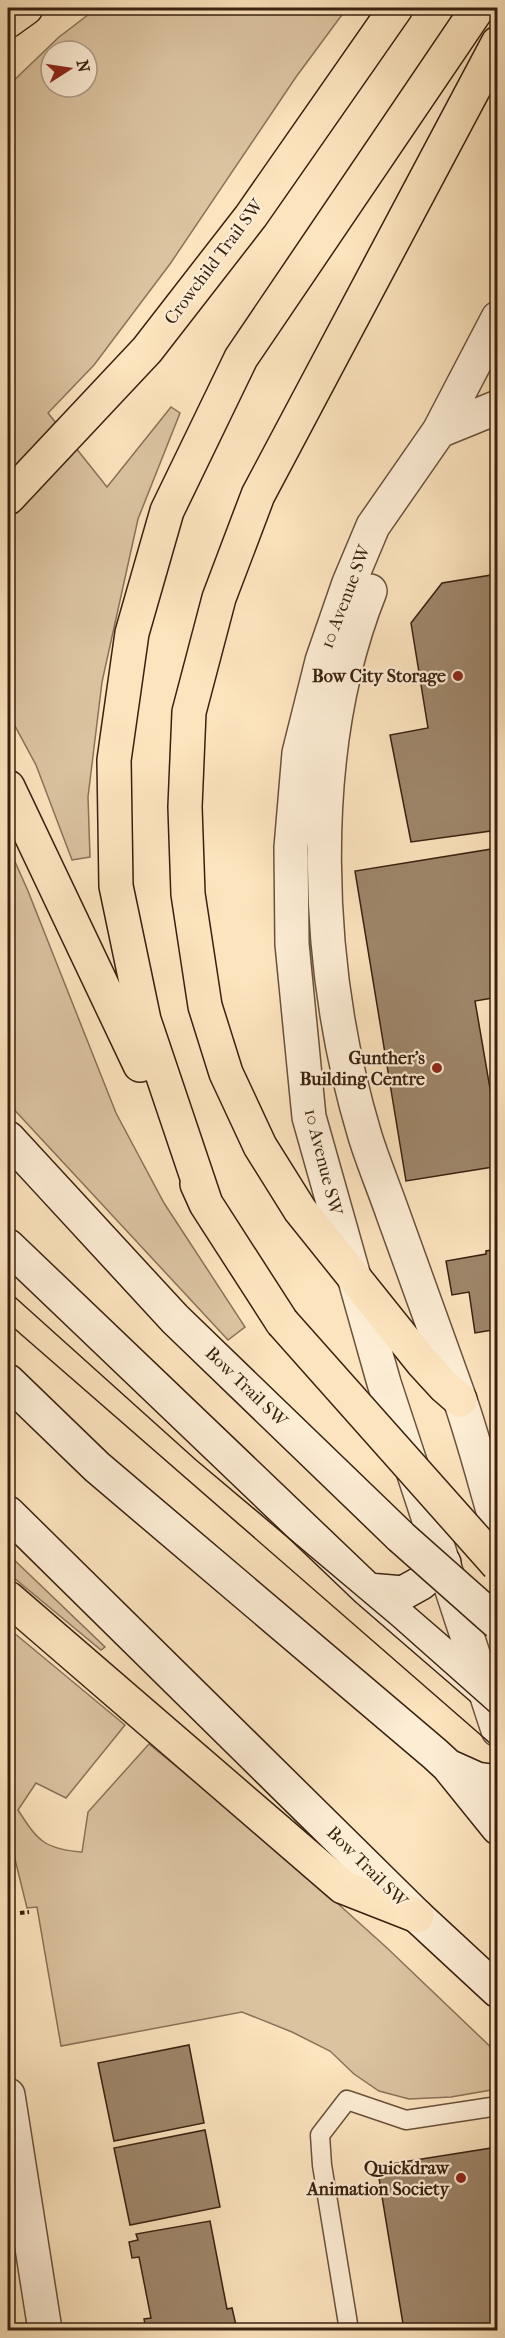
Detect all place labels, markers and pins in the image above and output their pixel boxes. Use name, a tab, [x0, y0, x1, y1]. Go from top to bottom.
place label: Bow City Storage	[312, 666, 446, 687]
marker: Bow City Storage	[451, 669, 465, 683]
place label: Gunther's Building Centre	[300, 1048, 425, 1090]
marker: Gunther's Building Centre	[430, 1061, 444, 1075]
place label: Quickdraw Animation Society	[306, 2158, 451, 2200]
marker: Quickdraw Animation Society	[454, 2171, 468, 2185]

